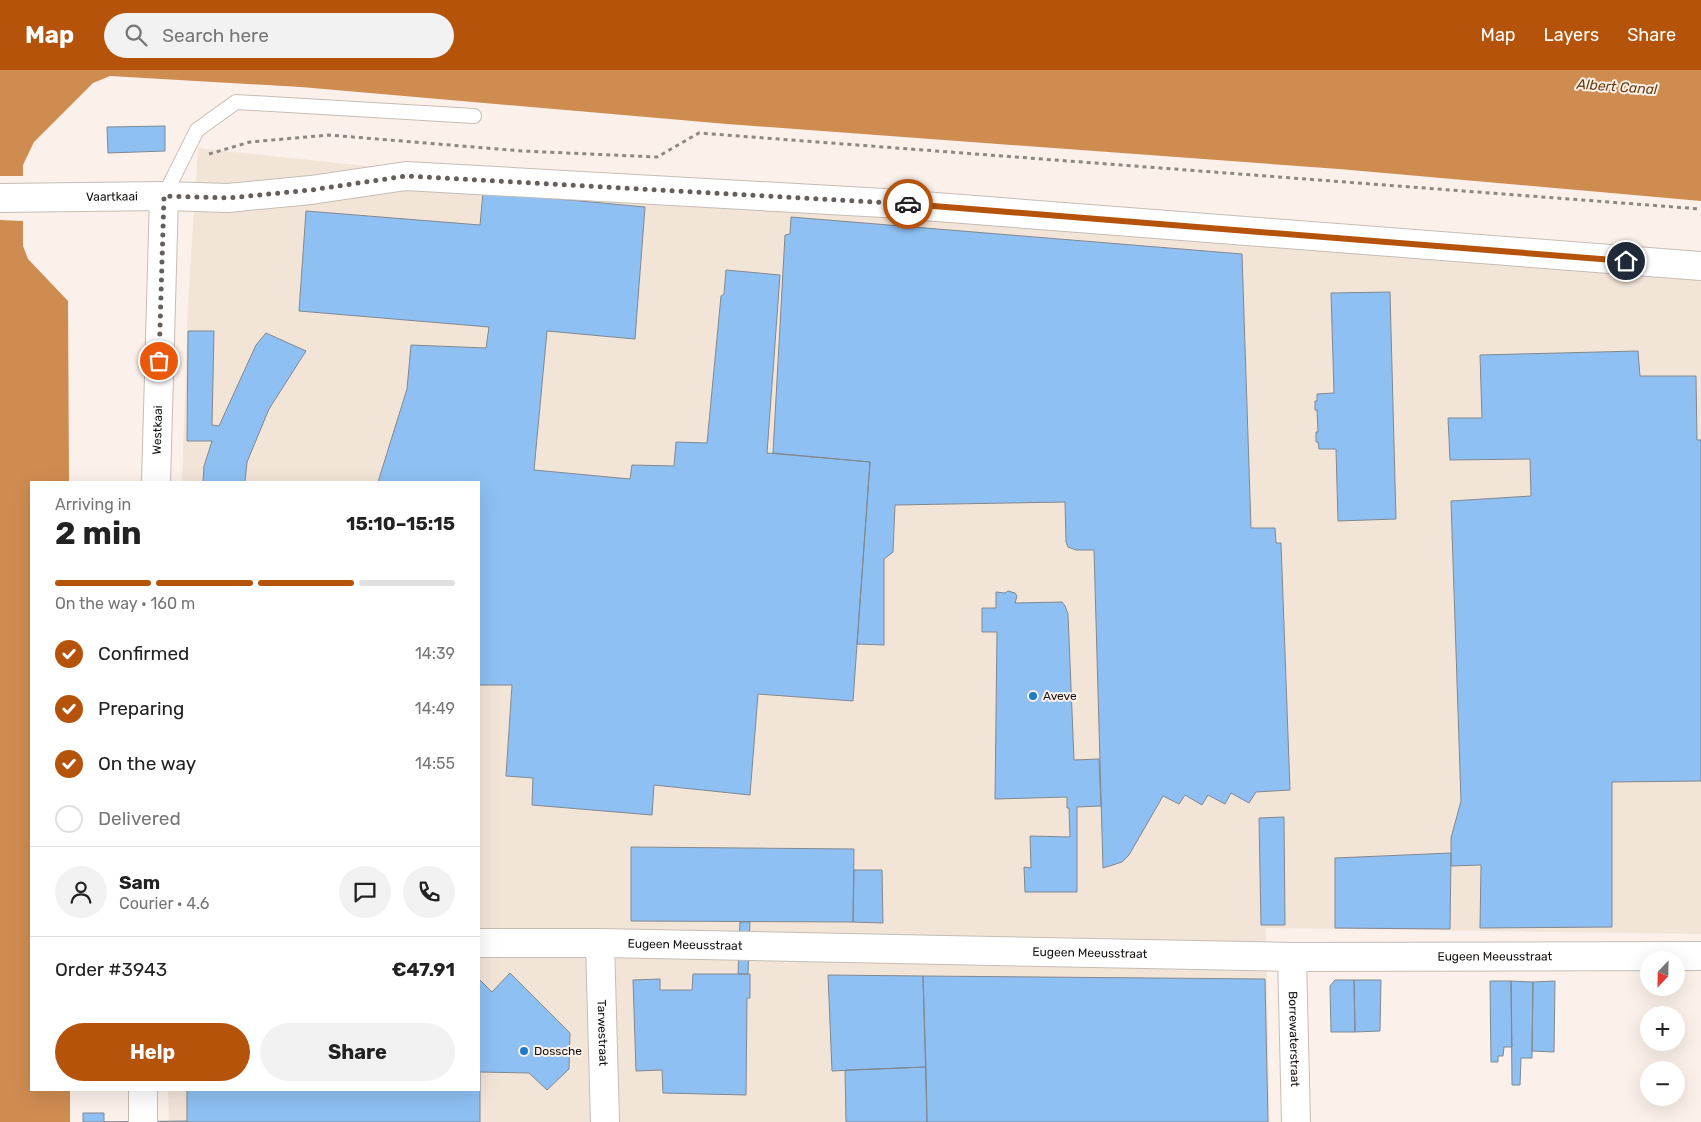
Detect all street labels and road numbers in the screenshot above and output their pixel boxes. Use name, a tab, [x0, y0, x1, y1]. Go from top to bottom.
street label: Vaartkaai	[86, 189, 138, 204]
street label: Westkaai	[150, 405, 165, 455]
street label: Eugeen Meeusstraat	[627, 937, 743, 953]
street label: Eugeen Meeusstraat	[1032, 945, 1148, 961]
street label: Eugeen Meeusstraat	[1437, 949, 1553, 964]
street label: Borrewaterstraat	[1286, 991, 1302, 1087]
street label: Tarwestraat	[595, 1000, 610, 1067]

